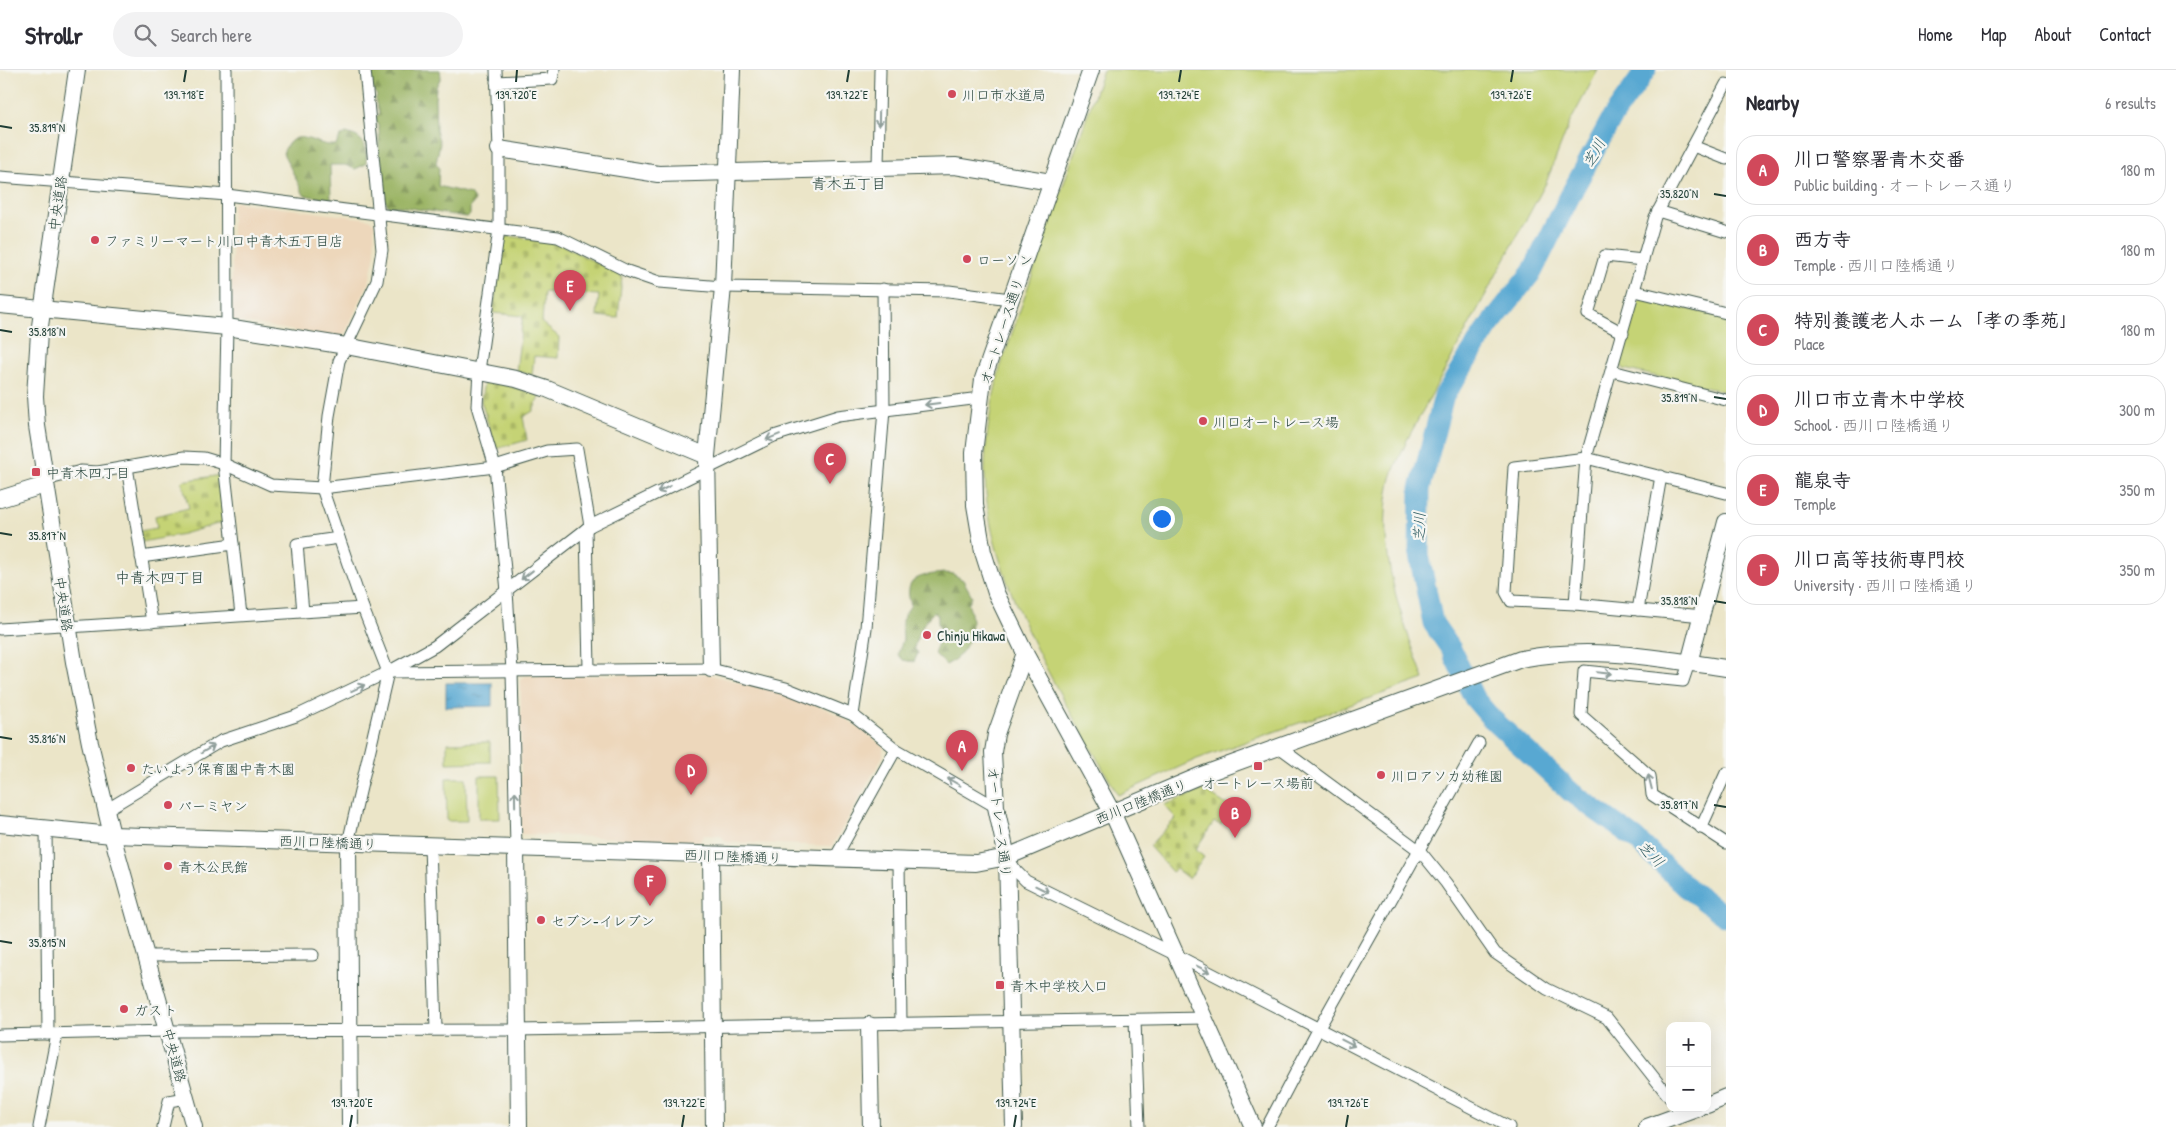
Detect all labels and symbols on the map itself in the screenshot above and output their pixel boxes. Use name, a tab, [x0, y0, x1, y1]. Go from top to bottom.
place label: 川口市水道局	[962, 85, 1046, 104]
text: 139.718°E	[164, 86, 205, 103]
text: 139.720°E	[495, 86, 538, 103]
text: 139.722°E	[826, 86, 869, 103]
text: 139.724°E	[1159, 86, 1200, 103]
text: 139.726°E	[1490, 86, 1532, 103]
marker: 川口市水道局	[946, 88, 958, 100]
one-way arrow	[874, 110, 884, 126]
text: 35.819°N	[29, 119, 65, 136]
water label: 芝川	[1578, 135, 1610, 171]
district label: 青木五丁目	[811, 173, 887, 194]
street label: 中央道路	[44, 174, 70, 232]
text: 35.820°N	[1660, 185, 1698, 202]
place label: ファミリーマート川口中青木五丁目店	[105, 231, 343, 250]
marker: ファミリーマート川口中青木五丁目店	[89, 234, 101, 246]
place label: ローソン	[977, 250, 1033, 269]
marker: ローソン	[961, 253, 973, 265]
pin: E	[554, 270, 586, 311]
street label: オートレース通り	[975, 275, 1027, 387]
text: 35.818°N	[29, 323, 65, 340]
text: 35.819°N	[1661, 389, 1697, 406]
one-way arrow	[924, 399, 940, 409]
place label: 川口オートレース場	[1213, 412, 1339, 431]
marker: 川口オートレース場	[1197, 415, 1209, 427]
one-way arrow	[766, 432, 781, 442]
pin: C	[814, 443, 846, 484]
place label: 中青木四丁目	[46, 463, 130, 482]
marker: 中青木四丁目	[30, 466, 42, 478]
one-way arrow	[656, 484, 671, 494]
your location	[1149, 506, 1175, 532]
water label: 芝川	[1408, 512, 1430, 542]
text: 35.817°N	[28, 527, 66, 544]
district label: 中青木四丁目	[115, 567, 205, 588]
one-way arrow	[521, 570, 534, 581]
street label: 中央道路	[50, 575, 78, 633]
text: 35.818°N	[1661, 592, 1697, 609]
place label: Chinju Hikawa	[937, 626, 1006, 646]
marker: Chinju Hikawa	[921, 629, 933, 641]
one-way arrow	[1596, 668, 1612, 678]
one-way arrow	[350, 682, 365, 692]
text: 35.816°N	[29, 730, 65, 747]
pin: A	[946, 730, 978, 771]
one-way arrow	[200, 743, 214, 753]
pin: D	[675, 754, 707, 795]
place label: たいよう保育園中青木園	[141, 759, 295, 778]
marker: オートレース場前	[1252, 760, 1264, 772]
marker: たいよう保育園中青木園	[125, 762, 137, 774]
street label: オートレース通り	[984, 765, 1016, 879]
place label: 川口アソカ幼稚園	[1391, 766, 1503, 785]
marker: 川口アソカ幼稚園	[1375, 769, 1387, 781]
place label: オートレース場前	[1202, 773, 1314, 792]
street label: 西川口陸橋通り	[1092, 774, 1190, 828]
one-way arrow	[1645, 775, 1654, 791]
one-way arrow	[947, 777, 961, 787]
one-way arrow	[510, 791, 520, 808]
place label: バーミヤン	[178, 796, 248, 815]
text: 35.817°N	[1660, 796, 1698, 813]
pin: B	[1219, 797, 1251, 838]
marker: バーミヤン	[162, 799, 174, 811]
street label: 西川口陸橋通り	[279, 831, 377, 853]
water label: 芝川	[1633, 836, 1669, 872]
street label: 西川口陸橋通り	[684, 845, 782, 867]
place label: 青木公民館	[178, 857, 248, 876]
marker: 青木公民館	[162, 860, 174, 872]
pin: F	[634, 865, 666, 906]
one-way arrow	[1034, 885, 1049, 894]
place label: セブン-イレブン	[551, 911, 655, 930]
marker: セブン-イレブン	[535, 914, 547, 926]
text: 35.815°N	[29, 934, 65, 951]
one-way arrow	[1196, 964, 1211, 974]
place label: 青木中学校入口	[1010, 976, 1108, 995]
marker: 青木中学校入口	[994, 979, 1006, 991]
place label: ガスト	[134, 1000, 177, 1019]
marker: ガスト	[118, 1003, 130, 1015]
street label: 中央道路	[159, 1025, 191, 1085]
one-way arrow	[1340, 1039, 1355, 1049]
text: 139.720°E	[331, 1094, 374, 1111]
text: 139.722°E	[663, 1094, 706, 1111]
text: 139.724°E	[996, 1094, 1037, 1111]
text: 139.726°E	[1327, 1094, 1369, 1111]

